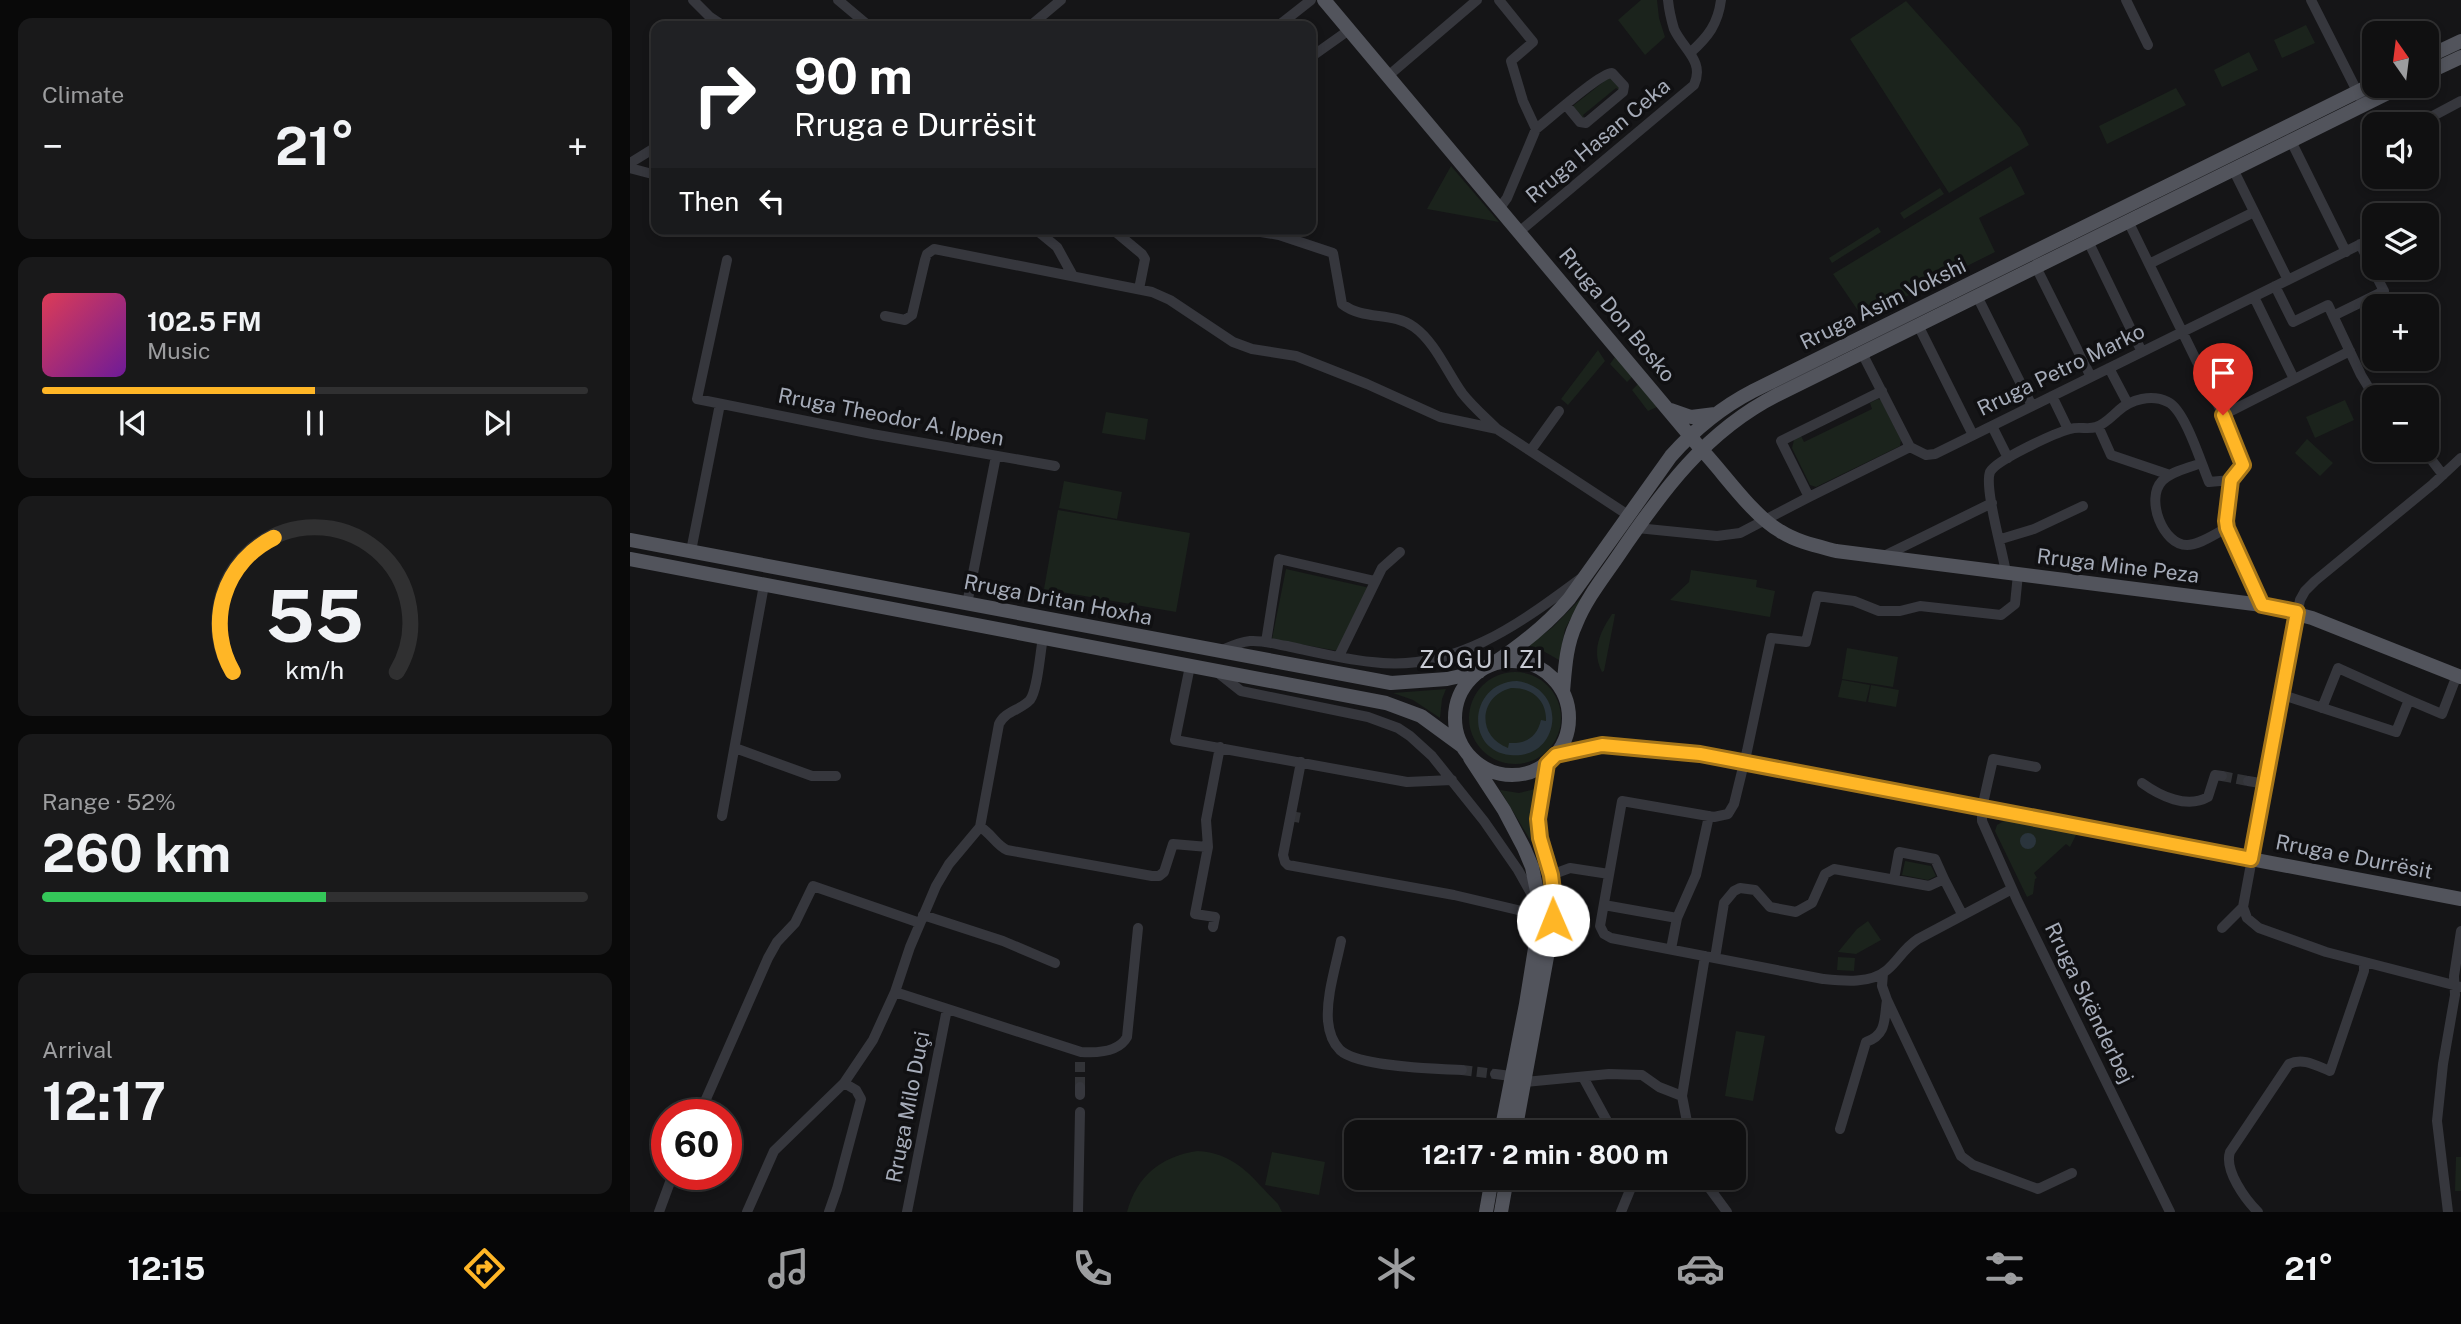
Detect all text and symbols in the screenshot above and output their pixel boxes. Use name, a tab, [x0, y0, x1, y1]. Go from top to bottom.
north arrow	[2362, 21, 2440, 98]
map controls	[2362, 21, 2439, 462]
text: 90 m	[794, 47, 913, 105]
icon: right	[679, 49, 770, 140]
street label: Rruga Hasan Ceka	[1521, 73, 1675, 208]
text: Climate	[42, 81, 124, 108]
text: Rruga e Durrësit	[794, 106, 1037, 143]
button: sound	[2362, 112, 2439, 189]
text: 21°	[275, 116, 355, 177]
text: −	[42, 124, 63, 169]
text: +	[567, 124, 588, 169]
icon: left	[753, 182, 791, 220]
text: Then	[679, 186, 739, 217]
button: layers	[2362, 203, 2439, 280]
street label: Rruga Don Bosko	[1554, 243, 1681, 387]
street label: Rruga Asim Vokshi	[1796, 252, 1970, 355]
button: +	[2362, 294, 2439, 371]
text: 102.5 FM	[147, 306, 262, 337]
street label: Rruga Petro Marko	[1973, 318, 2149, 421]
text: Music	[147, 337, 211, 364]
pin	[2193, 343, 2253, 415]
icon: arrive	[2204, 354, 2242, 392]
street label: Rruga Theodor A. Ippen	[776, 382, 1006, 451]
button: −	[2362, 385, 2439, 462]
icon: previous	[114, 404, 152, 442]
icon: pause	[296, 404, 334, 442]
icon: next	[478, 404, 516, 442]
street label: Rruga Mine Peza	[2035, 543, 2201, 588]
street label: Rruga Dritan Hoxha	[962, 569, 1154, 630]
text: 55	[266, 573, 364, 658]
district label: ZOGU I ZI	[1419, 645, 1545, 673]
text: km/h	[286, 655, 344, 685]
text: Range · 52%	[42, 788, 176, 815]
text: 260 km	[42, 823, 231, 884]
street label: Rruga e Durrësit	[2273, 829, 2435, 884]
position arrow	[1516, 883, 1590, 957]
street label: Rruga Skënderbej	[2040, 918, 2139, 1087]
street label: Rruga Milo Duçi	[881, 1029, 934, 1185]
text: Arrival	[42, 1036, 113, 1063]
text: 12:17	[42, 1071, 166, 1132]
speed limit sign: 60	[651, 1099, 742, 1190]
text: 12:17 · 2 min · 800 m	[1422, 1139, 1668, 1170]
icon: directions	[460, 1244, 509, 1293]
icon: music	[764, 1244, 813, 1293]
icon: phone	[1068, 1244, 1117, 1293]
icon: climate	[1372, 1244, 1421, 1293]
icon: car	[1676, 1244, 1725, 1293]
icon: filters	[1980, 1244, 2029, 1293]
text: 12:15	[127, 1250, 205, 1287]
text: 21°	[2284, 1250, 2334, 1287]

